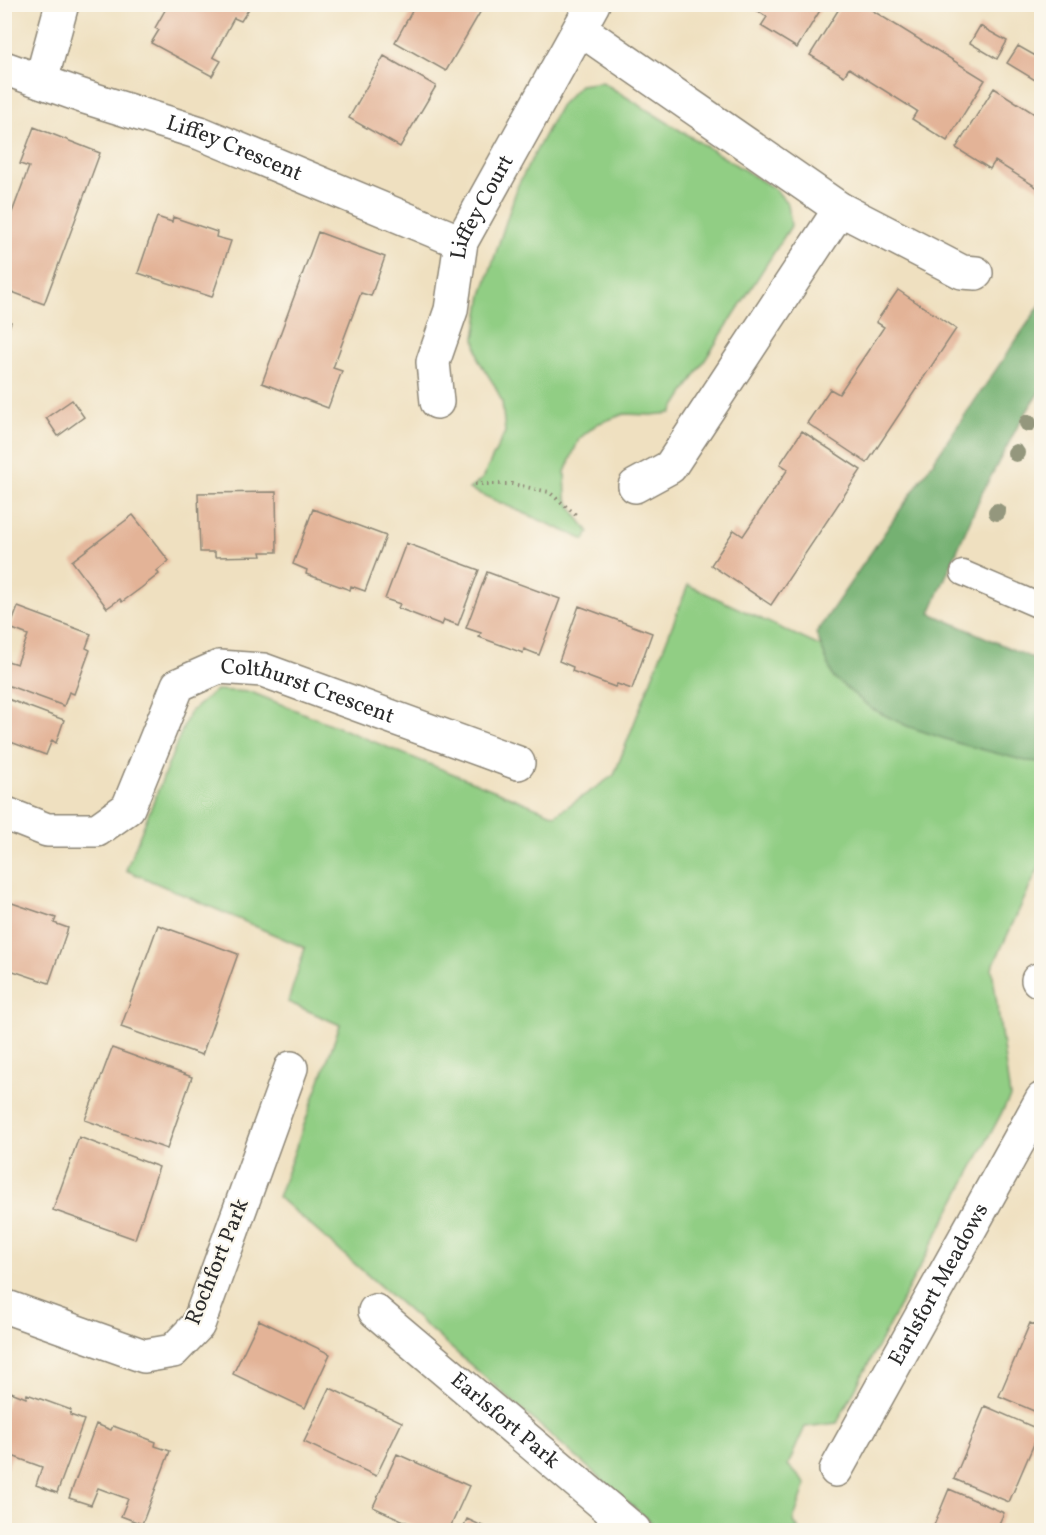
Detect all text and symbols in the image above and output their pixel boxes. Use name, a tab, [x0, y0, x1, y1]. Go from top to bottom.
street label: Liffey Crescent	[162, 108, 307, 190]
street label: Liffey Court	[443, 149, 522, 261]
street label: Colthurst Crescent	[220, 652, 399, 732]
street label: Rochfort Park	[178, 1194, 258, 1330]
street label: Earlsfort Meadows	[881, 1198, 997, 1372]
street label: Earlsfort Park	[443, 1365, 566, 1476]

